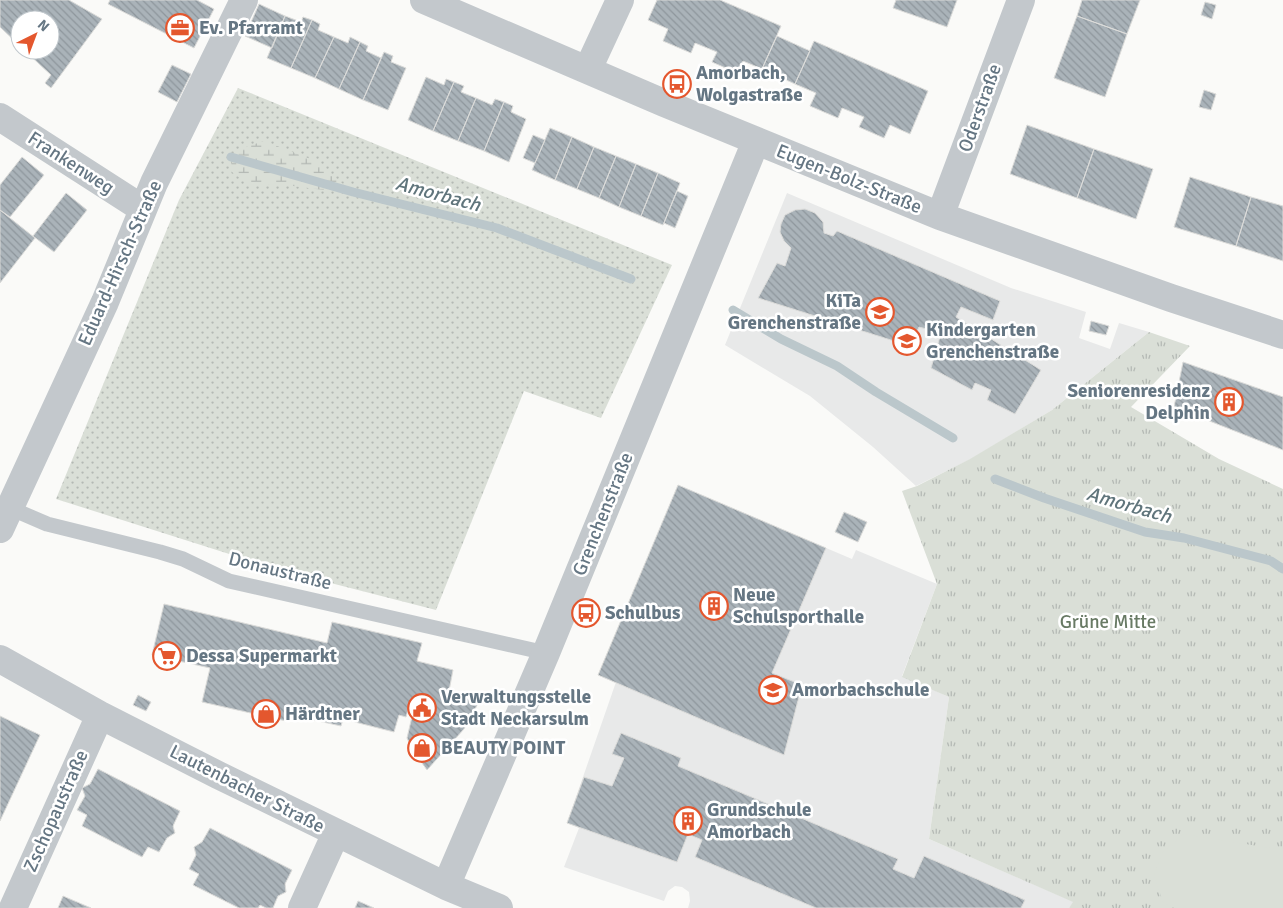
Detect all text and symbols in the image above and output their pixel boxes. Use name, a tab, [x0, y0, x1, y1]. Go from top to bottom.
north arrow	[10, 10, 60, 60]
office icon: Ev. Pfarramt	[165, 13, 195, 43]
text: N	[34, 16, 53, 35]
place label: Ev. Pfarramt	[199, 16, 303, 40]
place label: Amorbach, Wolgastraße	[696, 61, 803, 107]
street label: Oderstraße	[953, 61, 1007, 155]
bus stop icon: Amorbach, Wolgastraße	[662, 69, 692, 99]
street label: Frankenweg	[23, 126, 119, 200]
street label: Eugen-Bolz-Straße	[773, 139, 925, 219]
water label: Amorbach	[393, 171, 484, 218]
street label: Eduard-Hirsch-Straße	[73, 177, 167, 349]
place label: KiTa Grenchenstraße	[728, 289, 861, 335]
school or university icon: KiTa Grenchenstraße	[865, 297, 895, 327]
place label: Kindergarten Grenchenstraße	[926, 318, 1059, 364]
school or university icon: Kindergarten Grenchenstraße	[892, 326, 922, 356]
place label: Seniorenresidenz Delphin	[1067, 379, 1210, 425]
building icon: Seniorenresidenz Delphin	[1214, 387, 1244, 417]
street label: Grenchenstraße	[567, 449, 639, 579]
water label: Amorbach	[1084, 481, 1175, 529]
street label: Donaustraße	[226, 547, 334, 595]
place label: Neue Schulsporthalle	[733, 583, 864, 629]
building icon: Neue Schulsporthalle	[699, 591, 729, 621]
bus stop icon: Schulbus	[571, 598, 601, 628]
place label: Schulbus	[605, 601, 680, 625]
park label: Grüne Mitte	[1060, 610, 1156, 634]
supermarket icon: Dessa Supermarkt	[152, 641, 182, 671]
place label: Dessa Supermarkt	[186, 644, 337, 668]
school or university icon: Amorbachschule	[758, 675, 788, 705]
place label: Amorbachschule	[792, 678, 929, 702]
place label: Verwaltungsstelle Stadt Neckarsulm	[441, 685, 591, 731]
public building icon: Verwaltungsstelle Stadt Neckarsulm	[407, 693, 437, 723]
shop icon: Härdtner	[251, 699, 281, 729]
place label: Härdtner	[285, 702, 360, 726]
shop icon: BEAUTY POINT	[407, 733, 437, 763]
place label: BEAUTY POINT	[441, 736, 565, 760]
street label: Lautenbacher Straße	[165, 740, 329, 838]
street label: Zschopaustraße	[18, 746, 94, 876]
place label: Grundschule Amorbach	[707, 798, 811, 844]
building icon: Grundschule Amorbach	[673, 806, 703, 836]

